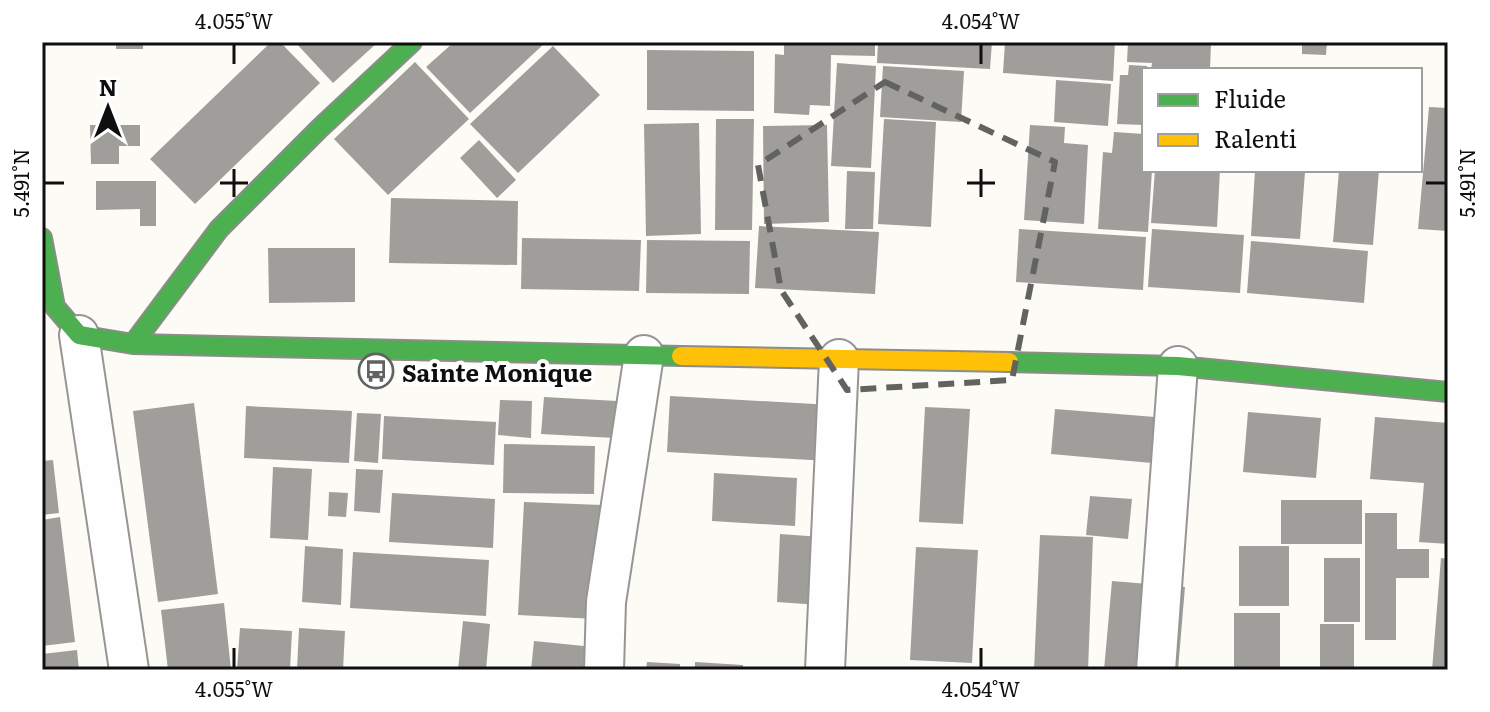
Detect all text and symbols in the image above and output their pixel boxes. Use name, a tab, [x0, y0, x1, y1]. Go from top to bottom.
text: 4.055°W	[195, 5, 273, 35]
text: 4.054°W	[942, 5, 1020, 35]
north arrow	[68, 68, 148, 148]
legend	[1142, 68, 1422, 172]
text: N	[99, 70, 117, 103]
text: Fluide	[1214, 80, 1286, 115]
text: Ralenti	[1214, 120, 1297, 155]
text: 5.491°N	[5, 149, 35, 217]
text: 5.491°N	[1451, 149, 1481, 217]
bus stop icon: Sainte Monique	[357, 352, 395, 390]
place label: Sainte Monique	[402, 354, 592, 389]
text: 4.055°W	[195, 673, 273, 703]
text: 4.054°W	[942, 673, 1020, 703]

